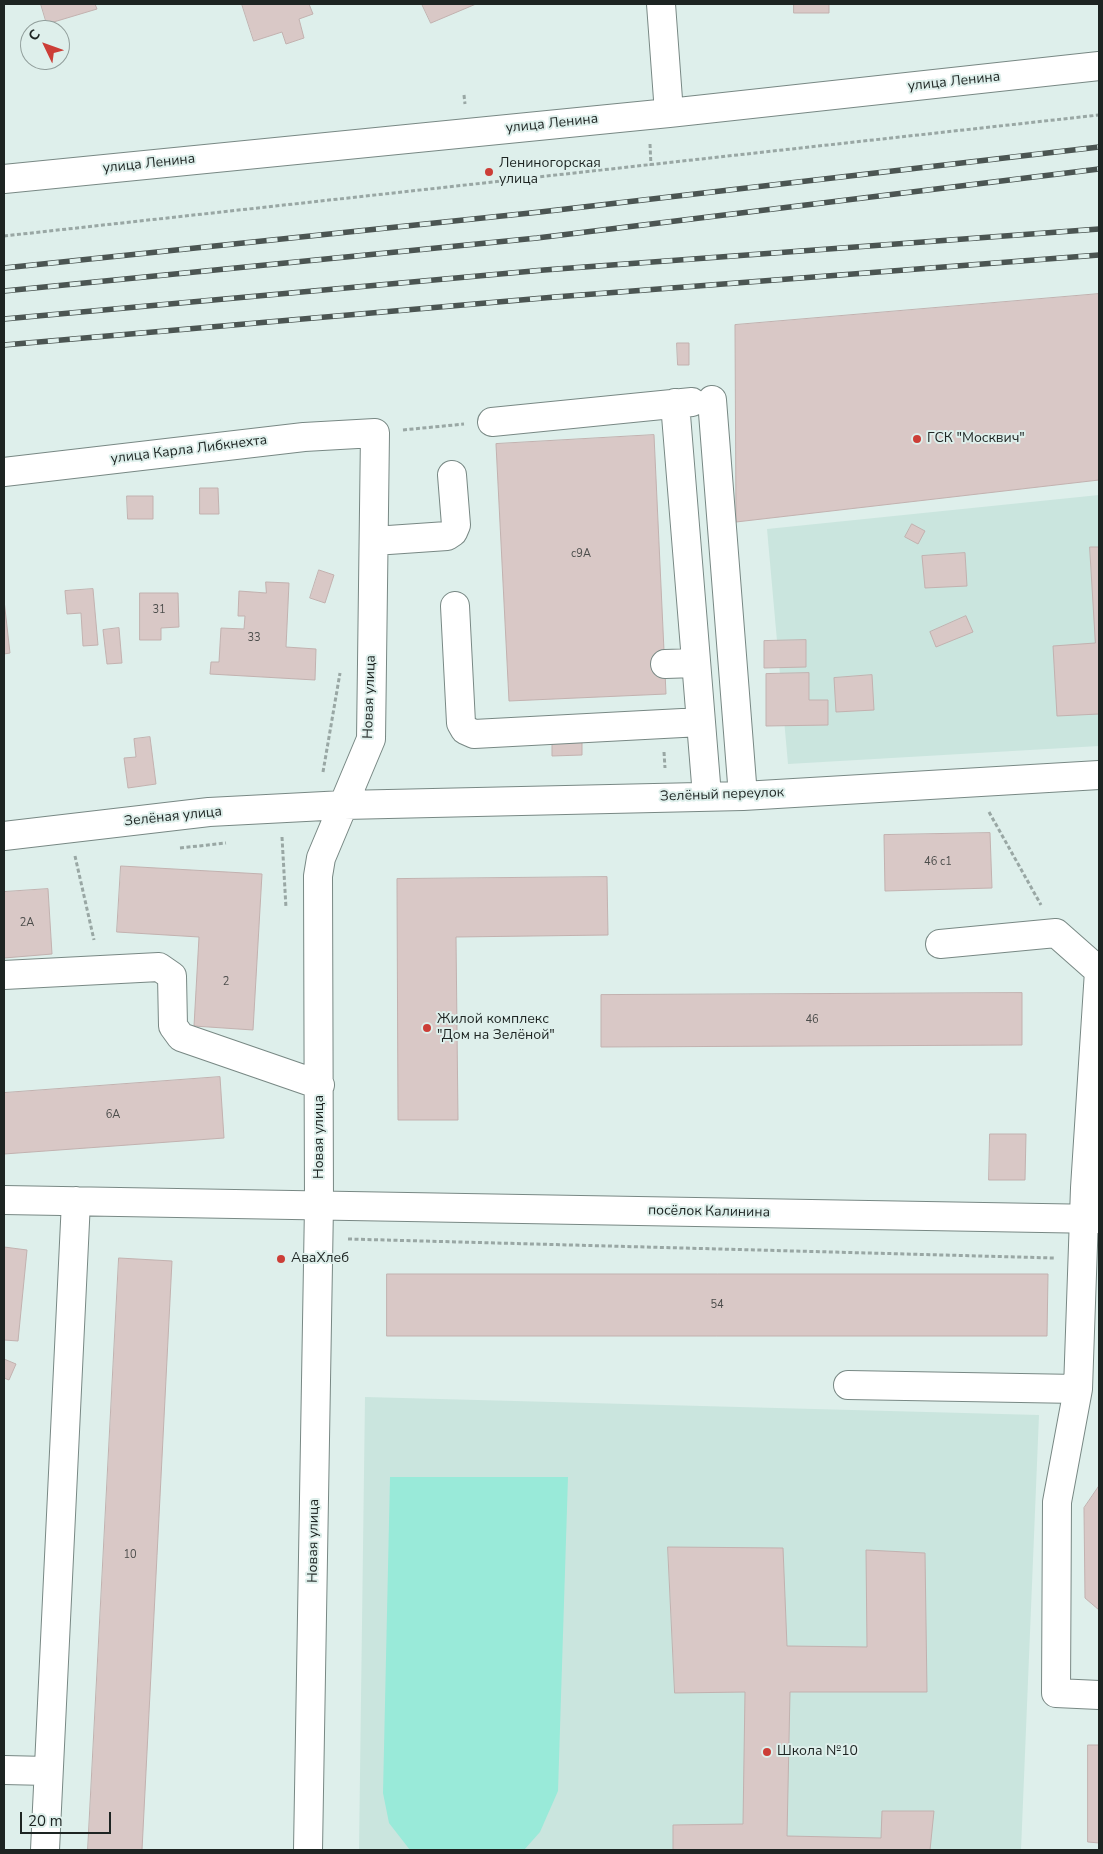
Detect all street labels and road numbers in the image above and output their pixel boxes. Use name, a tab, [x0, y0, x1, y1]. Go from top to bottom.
street label: улица Ленина	[907, 69, 1001, 95]
street label: улица Ленина	[505, 111, 599, 137]
street label: улица Ленина	[102, 151, 196, 177]
street label: улица Карла Либкнехта	[110, 432, 268, 468]
street label: Новая улица	[360, 655, 380, 739]
street label: Зелёный переулок	[660, 784, 784, 806]
street label: Зелёная улица	[123, 804, 223, 830]
street label: Новая улица	[312, 1095, 328, 1179]
street label: посёлок Калинина	[648, 1203, 770, 1221]
street label: Новая улица	[305, 1499, 323, 1583]

